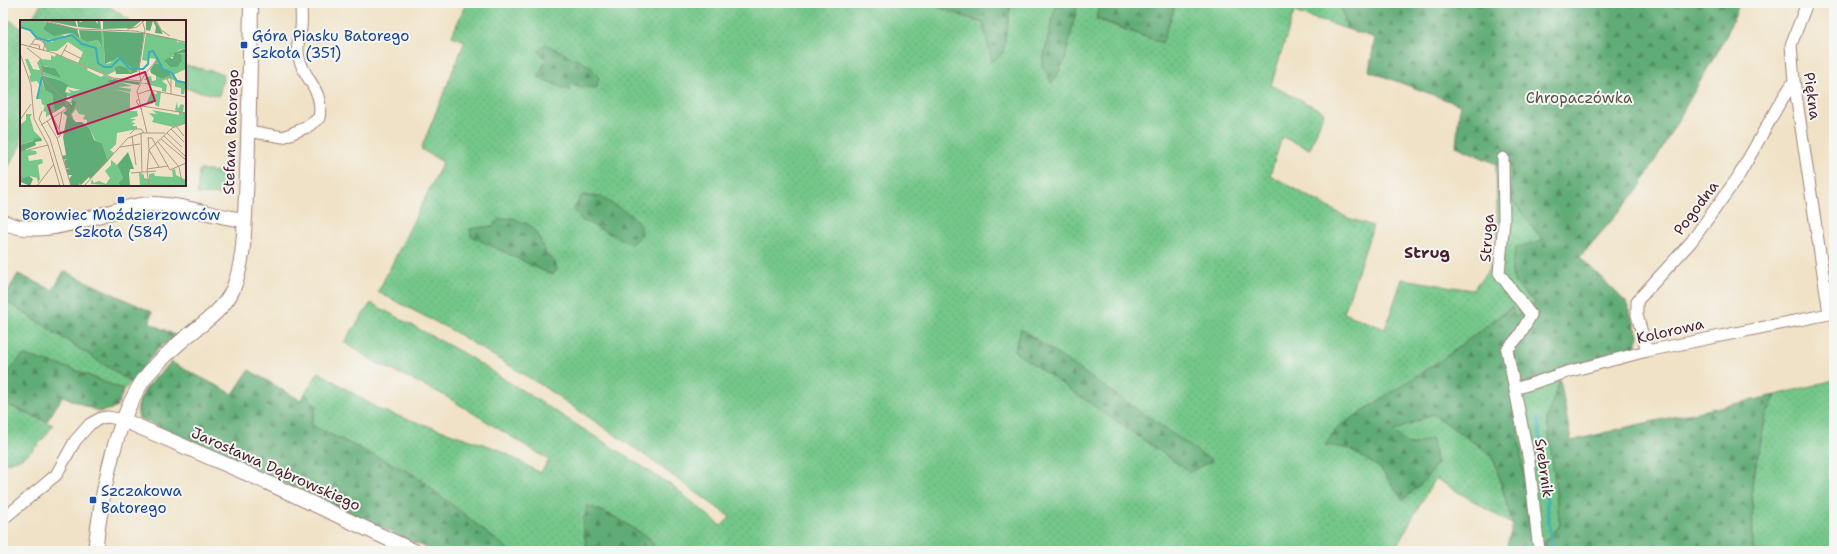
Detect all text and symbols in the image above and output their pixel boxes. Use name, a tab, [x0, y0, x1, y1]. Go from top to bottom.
inset map	[20, 20, 186, 186]
place label: Góra Piasku Batorego Szkoła (351)	[252, 26, 409, 63]
marker: Góra Piasku Batorego Szkoła (351)	[239, 40, 249, 50]
street label: Stefana Batorego	[219, 69, 243, 195]
street label: Piękna	[1799, 71, 1825, 122]
park label: Chropaczówka	[1526, 88, 1633, 108]
street label: Pogodna	[1669, 176, 1723, 239]
marker: Borowiec Moździerzowców Szkoła (584)	[116, 195, 126, 205]
place label: Borowiec Moździerzowców Szkoła (584)	[22, 205, 220, 242]
street label: Struga	[1475, 213, 1499, 263]
district label: Strug	[1404, 242, 1450, 263]
street label: Kolorowa	[1634, 313, 1706, 348]
street label: Jarosława Dąbrowskiego	[188, 423, 364, 515]
street label: Srebrnik	[1530, 437, 1558, 499]
place label: Szczakowa Batorego	[101, 481, 183, 518]
marker: Szczakowa Batorego	[88, 495, 98, 505]

